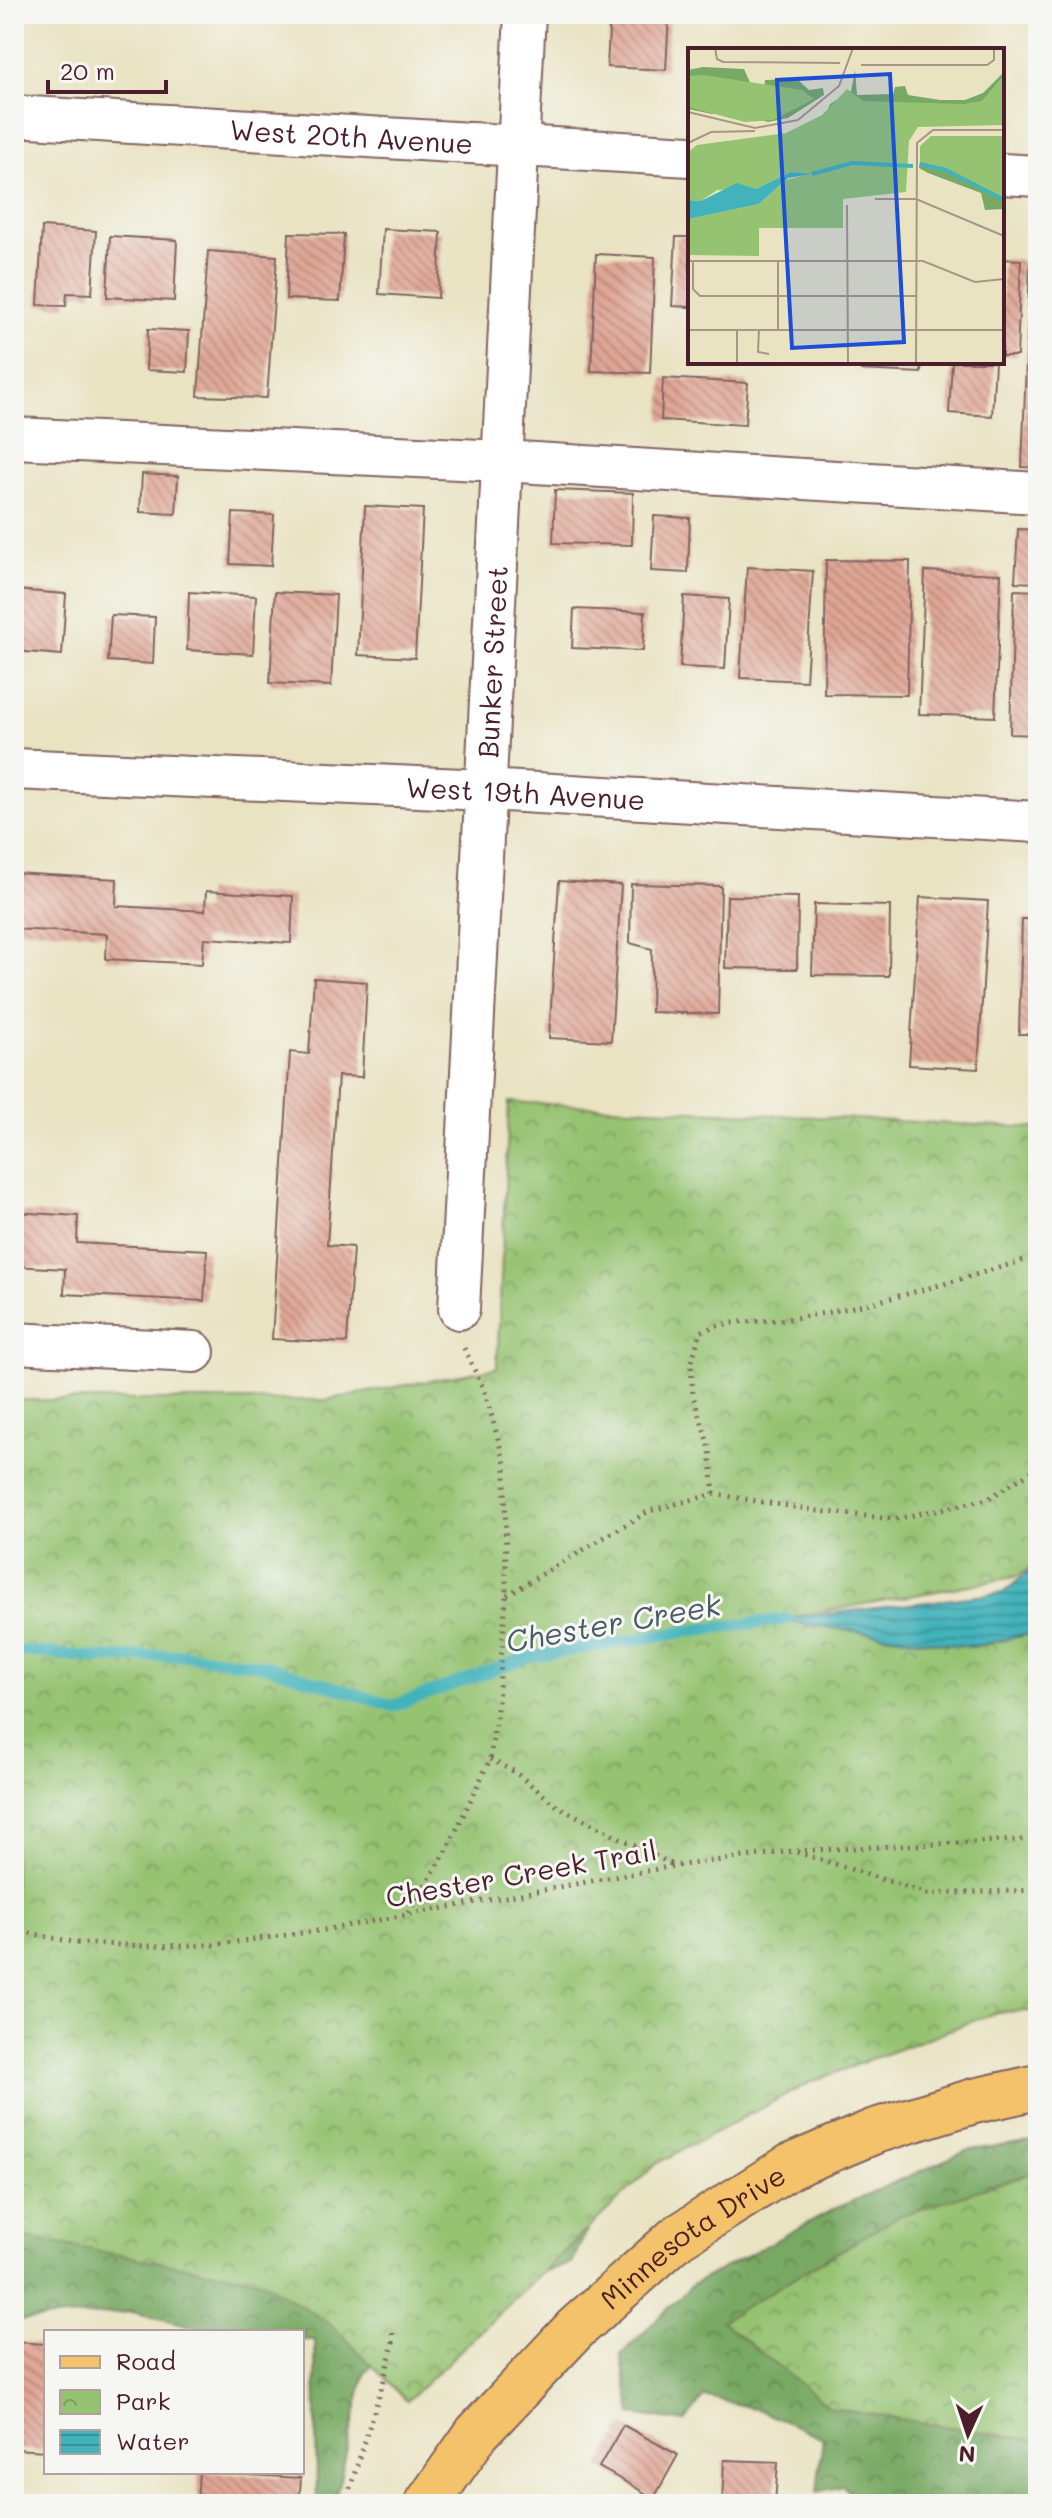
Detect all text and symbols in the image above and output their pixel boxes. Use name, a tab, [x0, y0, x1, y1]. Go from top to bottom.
scale bar	[48, 44, 166, 94]
inset map	[688, 48, 1004, 364]
text: 20 m	[60, 55, 115, 86]
street label: West 20th Avenue	[229, 111, 474, 161]
street label: Bunker Street	[469, 565, 515, 759]
street label: West 19th Avenue	[405, 768, 646, 817]
water label: Chester Creek	[502, 1583, 725, 1661]
street label: Chester Creek Trail	[383, 1831, 659, 1915]
street label: Minnesota Drive	[592, 2156, 792, 2316]
legend	[44, 2330, 304, 2474]
text: Road	[116, 2345, 176, 2376]
text: Park	[116, 2385, 170, 2416]
north arrow	[928, 2394, 1008, 2474]
text: Water	[116, 2425, 190, 2456]
text: N	[958, 2440, 976, 2469]

